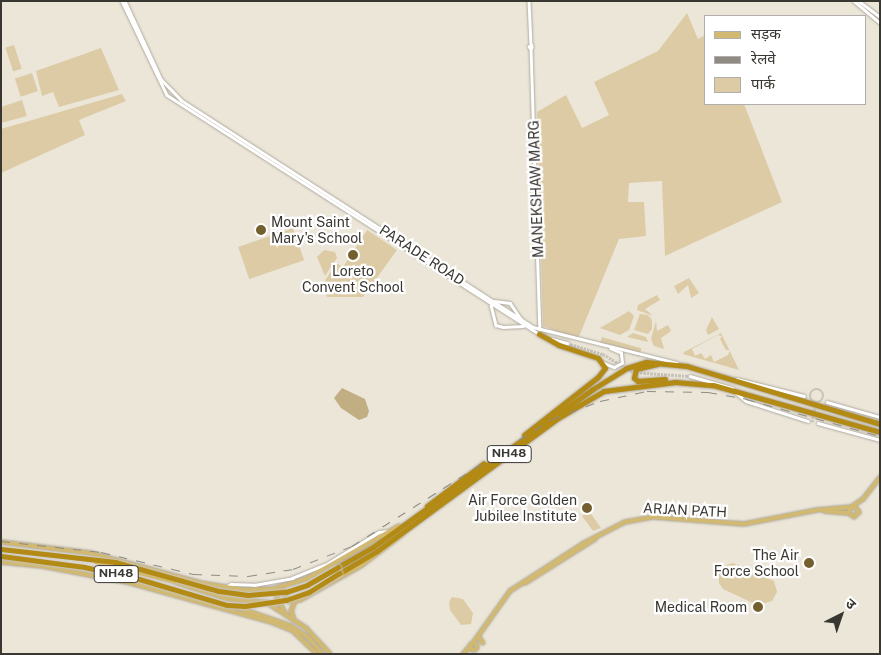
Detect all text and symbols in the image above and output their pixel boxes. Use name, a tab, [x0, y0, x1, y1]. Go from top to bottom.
legend	[704, 15, 866, 105]
text: सड़क	[751, 25, 781, 42]
text: रेलवे	[751, 50, 776, 67]
text: पार्क	[751, 75, 775, 92]
street label: MANEKSHAW MARG	[525, 120, 547, 258]
place label: Mount Saint Mary's School	[271, 214, 362, 246]
street label: PARADE ROAD	[376, 221, 468, 289]
marker: Mount Saint Mary's School	[255, 224, 267, 236]
marker: Loreto Convent School	[347, 249, 359, 261]
place label: Loreto Convent School	[302, 263, 404, 296]
road number: NH48	[486, 444, 532, 464]
place label: Air Force Golden Jubilee Institute	[468, 492, 577, 524]
street label: ARJAN PATH	[643, 499, 727, 521]
marker: Air Force Golden Jubilee Institute	[581, 502, 593, 514]
place label: The Air Force School	[714, 547, 799, 580]
marker: The Air Force School	[803, 557, 815, 569]
road number: NH48	[94, 564, 138, 584]
north arrow	[816, 590, 866, 640]
text: उ	[842, 595, 859, 612]
place label: Medical Room	[655, 599, 747, 615]
marker: Medical Room	[751, 600, 765, 614]

